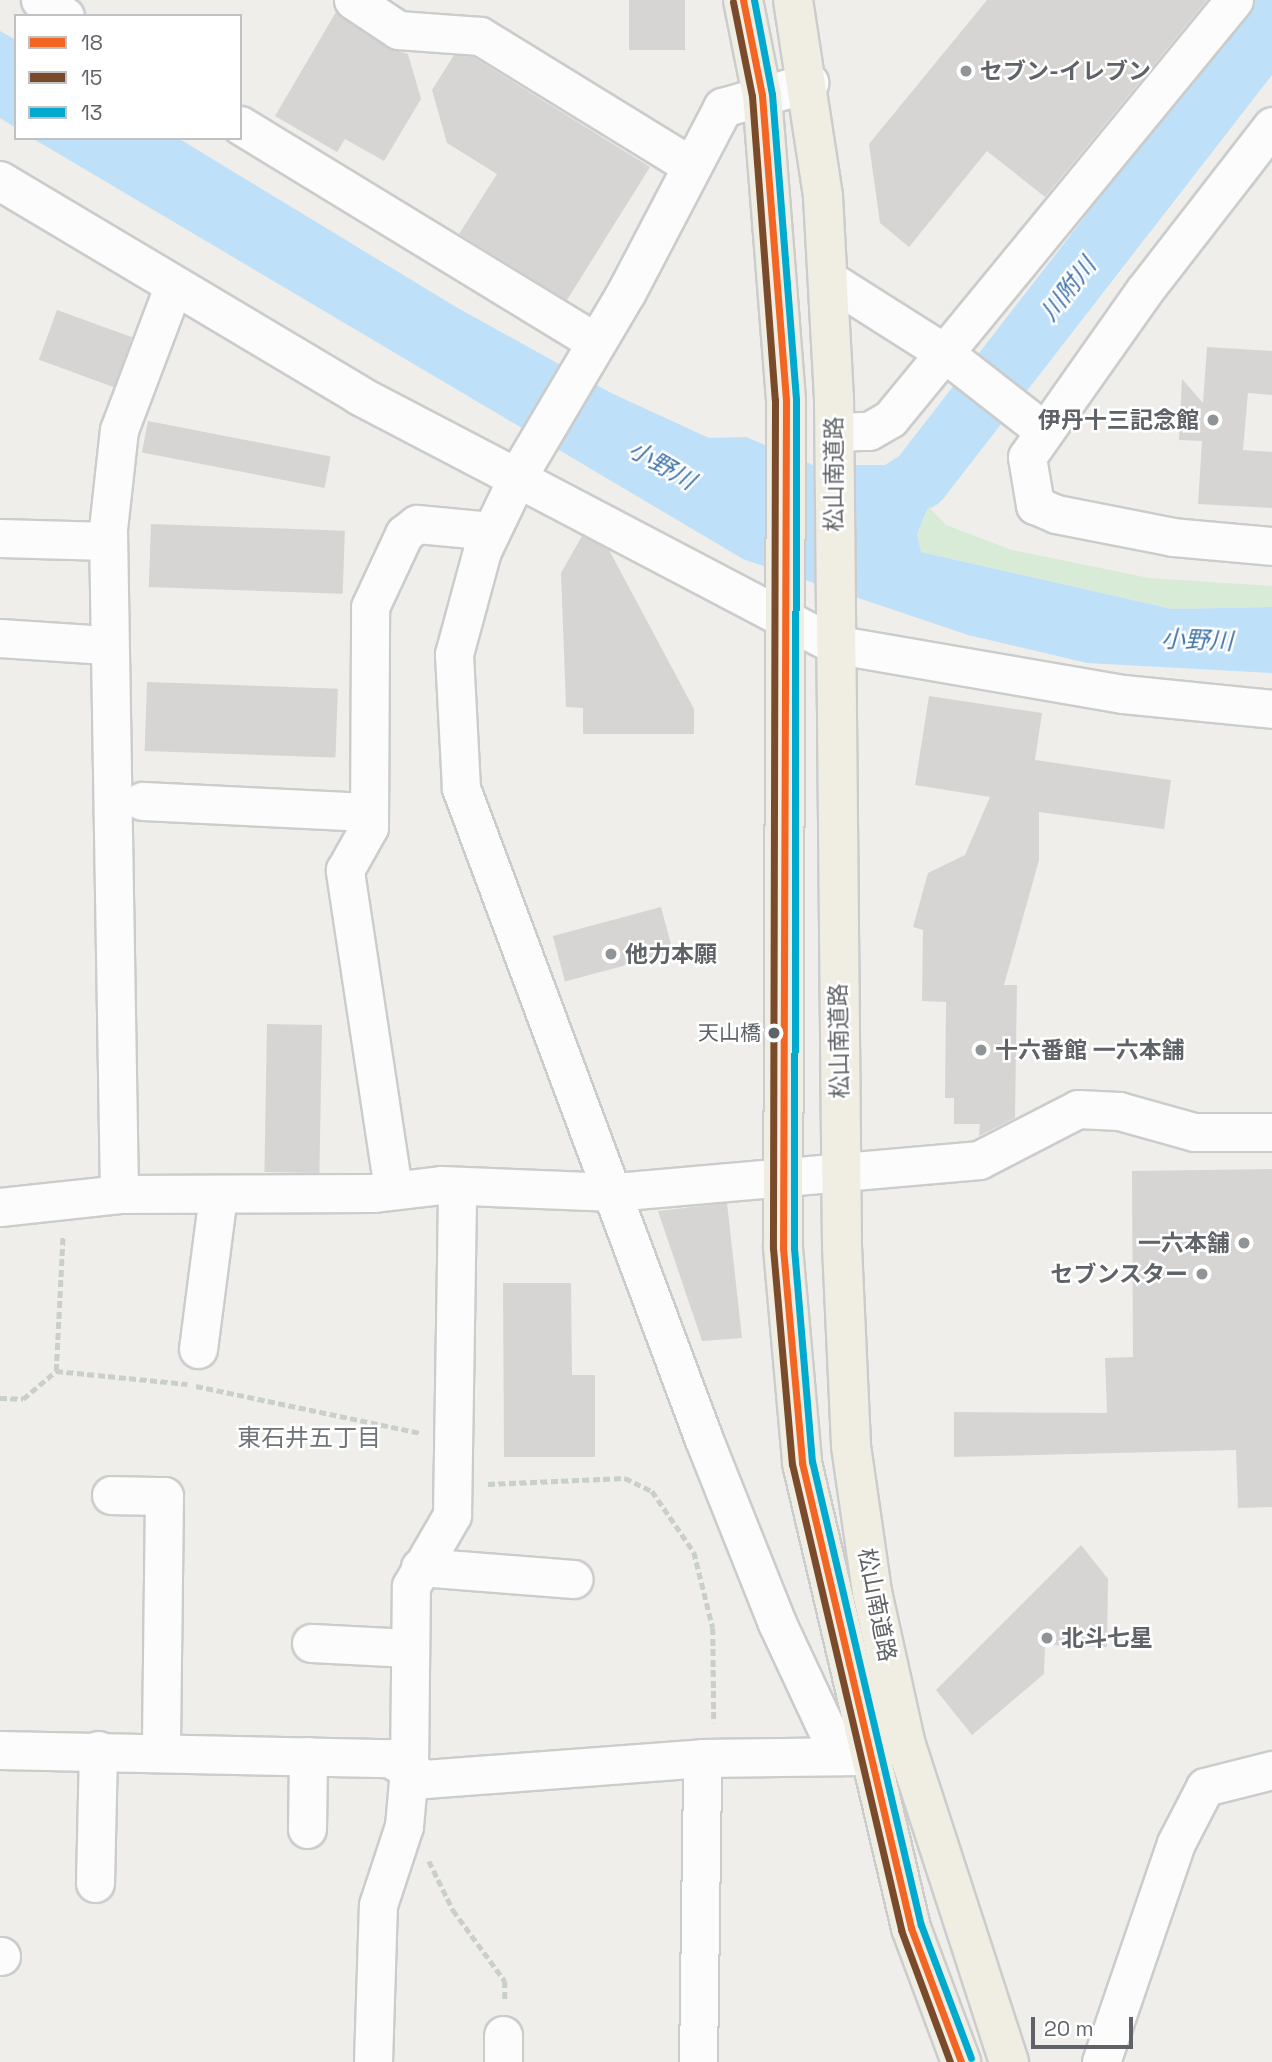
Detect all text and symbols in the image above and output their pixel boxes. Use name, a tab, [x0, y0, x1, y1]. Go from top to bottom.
legend	[14, 14, 242, 140]
text: 18	[81, 29, 103, 56]
place label: セブン-イレブン	[980, 57, 1151, 85]
marker: セブン-イレブン	[958, 63, 974, 79]
text: 15	[81, 64, 102, 91]
text: 13	[81, 99, 102, 126]
water label: 川附川	[1034, 252, 1102, 326]
place label: 伊丹十三記念館	[1038, 406, 1199, 434]
marker: 伊丹十三記念館	[1205, 412, 1221, 428]
street label: 松山南道路	[820, 417, 848, 531]
water label: 小野川	[624, 435, 700, 495]
water label: 小野川	[1161, 624, 1233, 656]
place label: 他力本願	[625, 940, 717, 968]
marker: 他力本願	[603, 946, 619, 962]
street label: 松山南道路	[824, 983, 854, 1099]
place label: 天山橋	[698, 1020, 761, 1046]
marker: 天山橋	[767, 1026, 781, 1040]
place label: 十六番館 一六本舗	[995, 1036, 1185, 1064]
marker: 十六番館 一六本舗	[973, 1042, 989, 1058]
place label: 一六本舗	[1138, 1229, 1230, 1257]
marker: 一六本舗	[1236, 1235, 1252, 1251]
place label: セブンスター	[1050, 1260, 1188, 1288]
marker: セブンスター	[1194, 1266, 1210, 1282]
district label: 東石井五丁目	[237, 1424, 381, 1452]
street label: 松山南道路	[852, 1546, 902, 1664]
place label: 北斗七星	[1061, 1624, 1153, 1652]
marker: 北斗七星	[1039, 1630, 1055, 1646]
scale bar	[1034, 2002, 1136, 2046]
text: 20 m	[1044, 2015, 1094, 2042]

